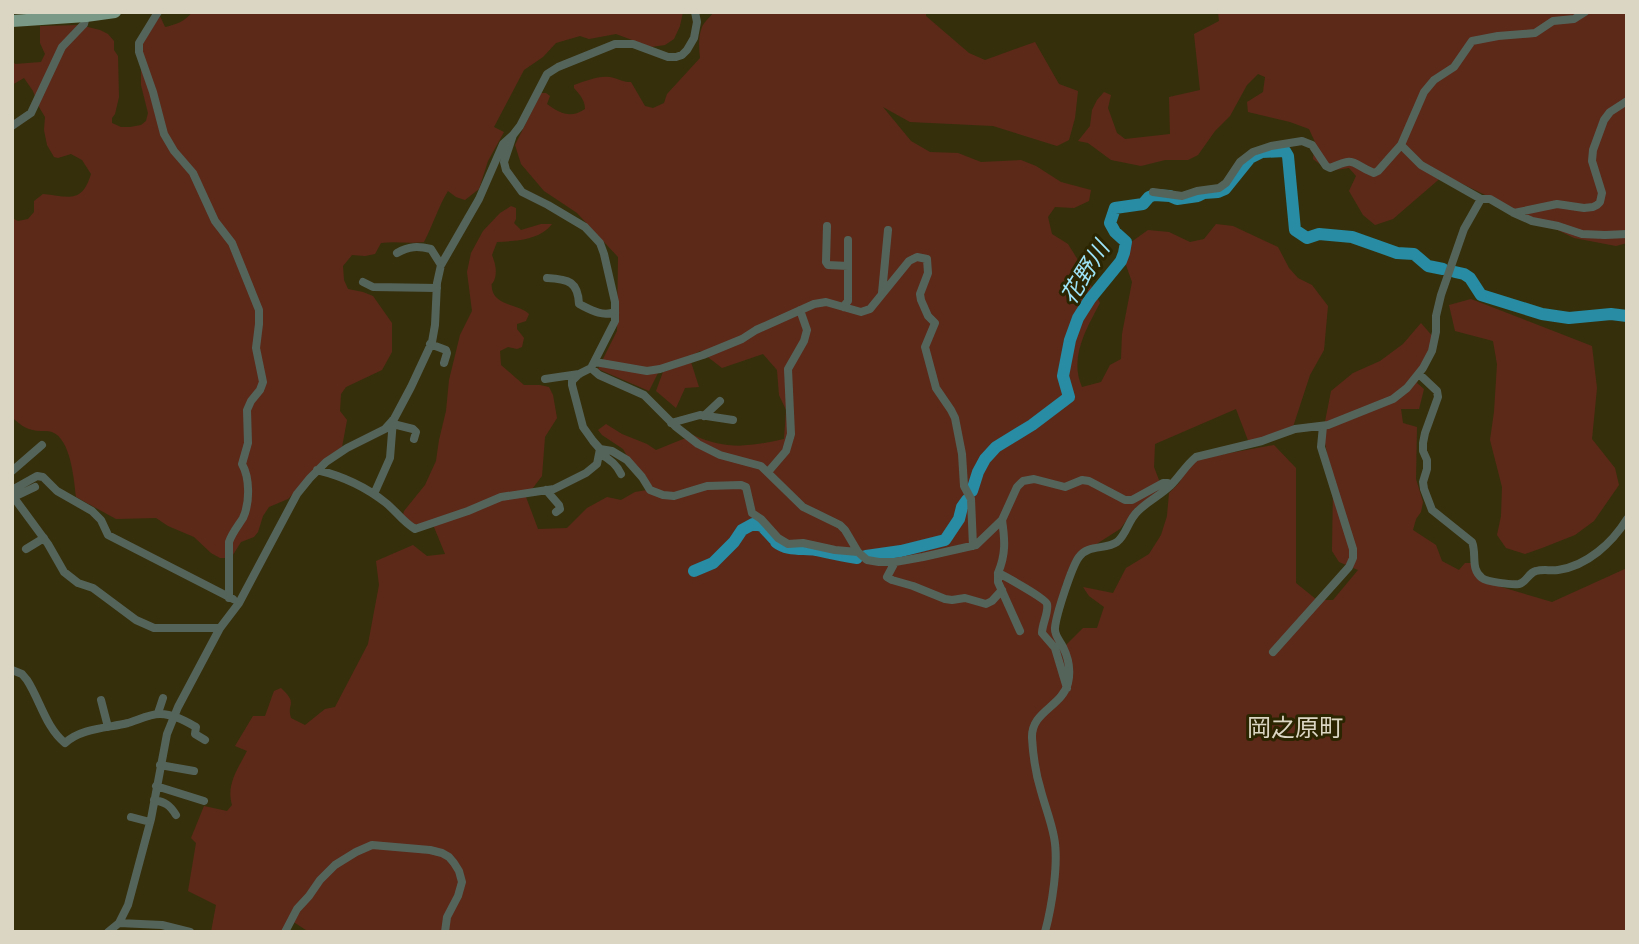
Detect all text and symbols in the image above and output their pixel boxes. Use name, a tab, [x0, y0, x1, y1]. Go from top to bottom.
water label: 花野川	[1054, 233, 1116, 309]
district label: 岡之原町	[1247, 712, 1343, 741]

